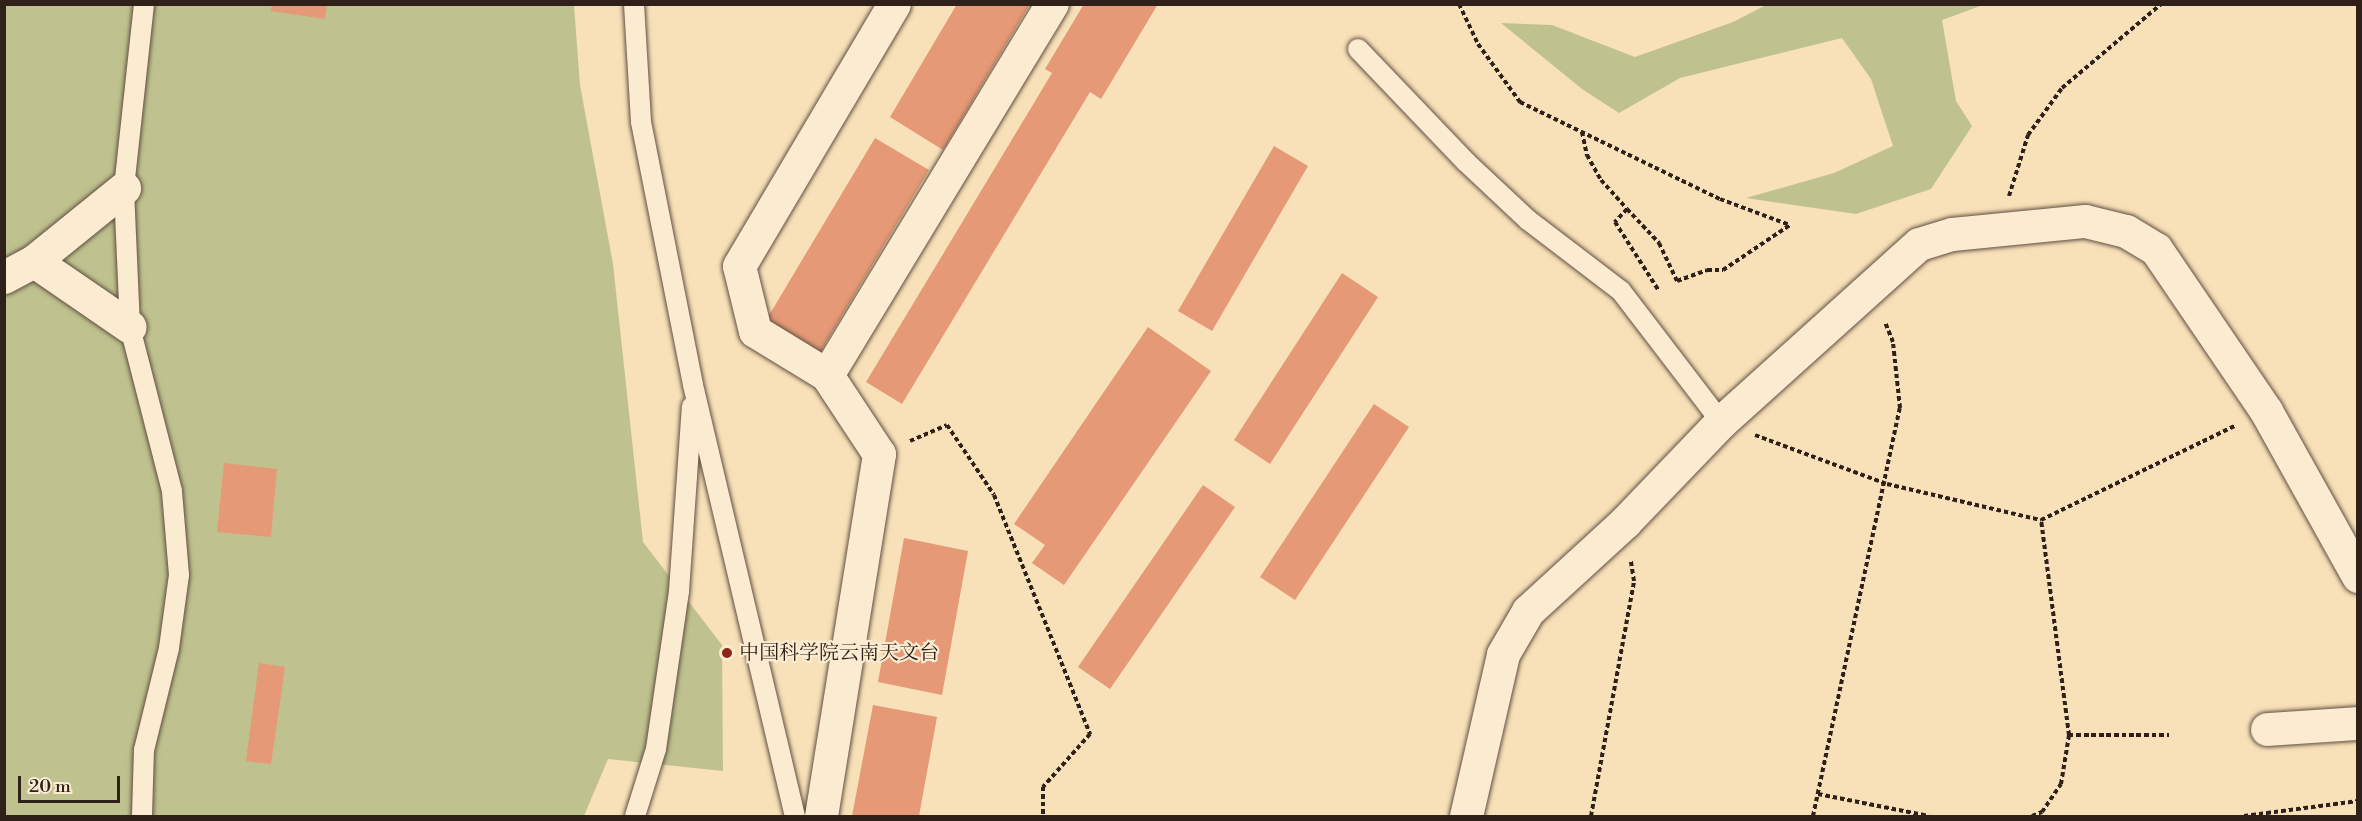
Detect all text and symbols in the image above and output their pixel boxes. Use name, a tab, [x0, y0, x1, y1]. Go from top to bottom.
place label: 中国科学院云南天文台	[739, 641, 939, 665]
marker: 中国科学院云南天文台	[720, 646, 734, 660]
scale bar	[21, 764, 123, 802]
text: 20 m	[29, 775, 71, 798]

